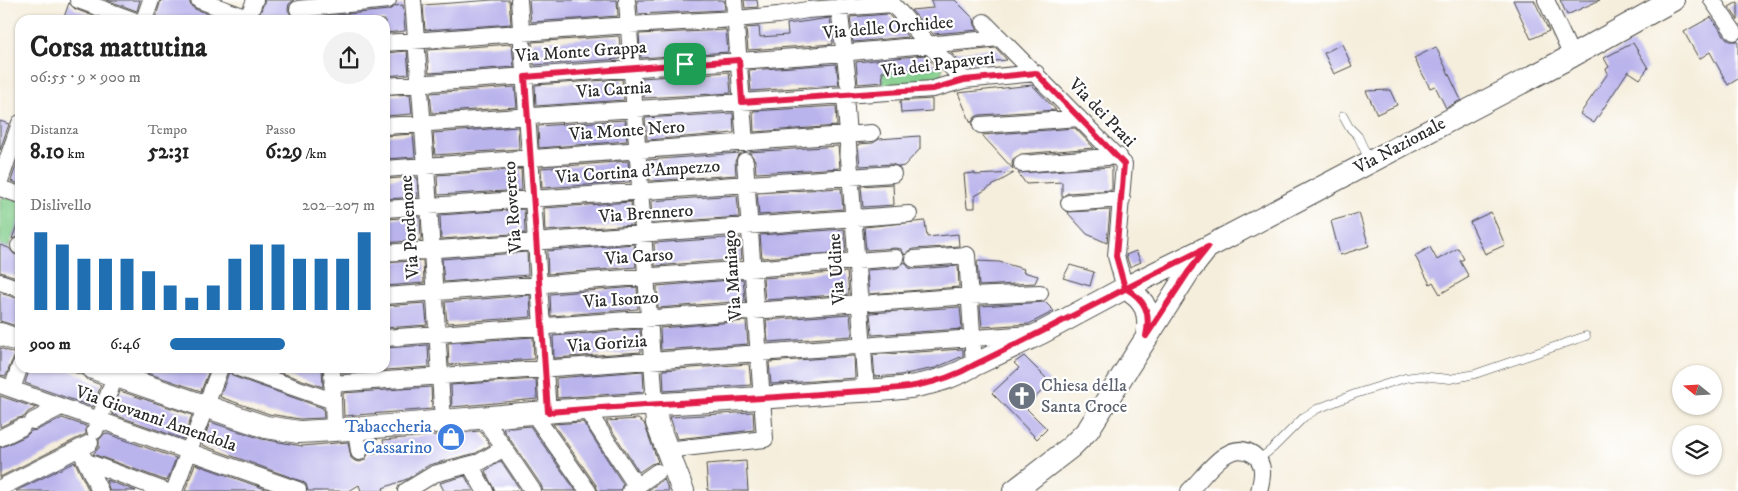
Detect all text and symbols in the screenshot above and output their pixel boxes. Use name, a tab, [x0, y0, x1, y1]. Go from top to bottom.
street label: Via delle Orchidee	[821, 11, 954, 45]
text: Corsa mattutina	[30, 30, 207, 65]
button: share	[323, 32, 375, 84]
street label: Via Monte Grappa	[514, 36, 648, 68]
pin	[664, 43, 706, 85]
street label: Via dei Papaveri	[879, 47, 996, 83]
icon: arrive	[671, 50, 699, 78]
text: 06:55 · 9 × 900 m	[30, 67, 141, 87]
street label: Via dei Prati	[1063, 73, 1140, 152]
street label: Via Carnia	[575, 76, 653, 104]
street label: Via Nazionale	[1350, 113, 1450, 180]
street label: Via Monte Nero	[567, 116, 686, 146]
text: Distanza	[30, 121, 78, 139]
text: Tempo	[148, 121, 187, 139]
text: Passo	[265, 121, 296, 139]
text: 8.10	[30, 139, 64, 165]
text: 52:31	[148, 139, 189, 165]
text: 6:29	[265, 139, 303, 165]
text: km	[64, 145, 85, 163]
text: /km	[303, 145, 327, 163]
street label: Via Cortina d'Ampezzo	[554, 155, 721, 189]
street label: Via Rovereto	[499, 160, 527, 255]
street label: Via Pordenone	[395, 174, 425, 281]
text: Dislivello	[30, 195, 91, 215]
text: 202–207 m	[302, 195, 375, 215]
street label: Via Brennero	[597, 200, 694, 228]
street label: Via Maniago	[719, 229, 747, 322]
street label: Via Udine	[824, 233, 851, 306]
street label: Via Carso	[603, 244, 674, 270]
street label: Via Isonzo	[582, 286, 660, 314]
street label: Via Gorizia	[565, 330, 648, 358]
text: 900 m	[30, 334, 71, 354]
text: 6:46	[110, 334, 140, 354]
north arrow	[1672, 365, 1722, 415]
map controls	[1672, 365, 1722, 475]
place label: Chiesa della Santa Croce	[1041, 375, 1127, 418]
street label: Via Giovanni Amendola	[72, 381, 240, 457]
church icon: Chiesa della Santa Croce	[1007, 381, 1037, 411]
place label: Tabaccheria Cassarino	[345, 416, 432, 459]
shop icon: Tabaccheria Cassarino	[436, 422, 466, 452]
button: layers	[1672, 425, 1722, 475]

